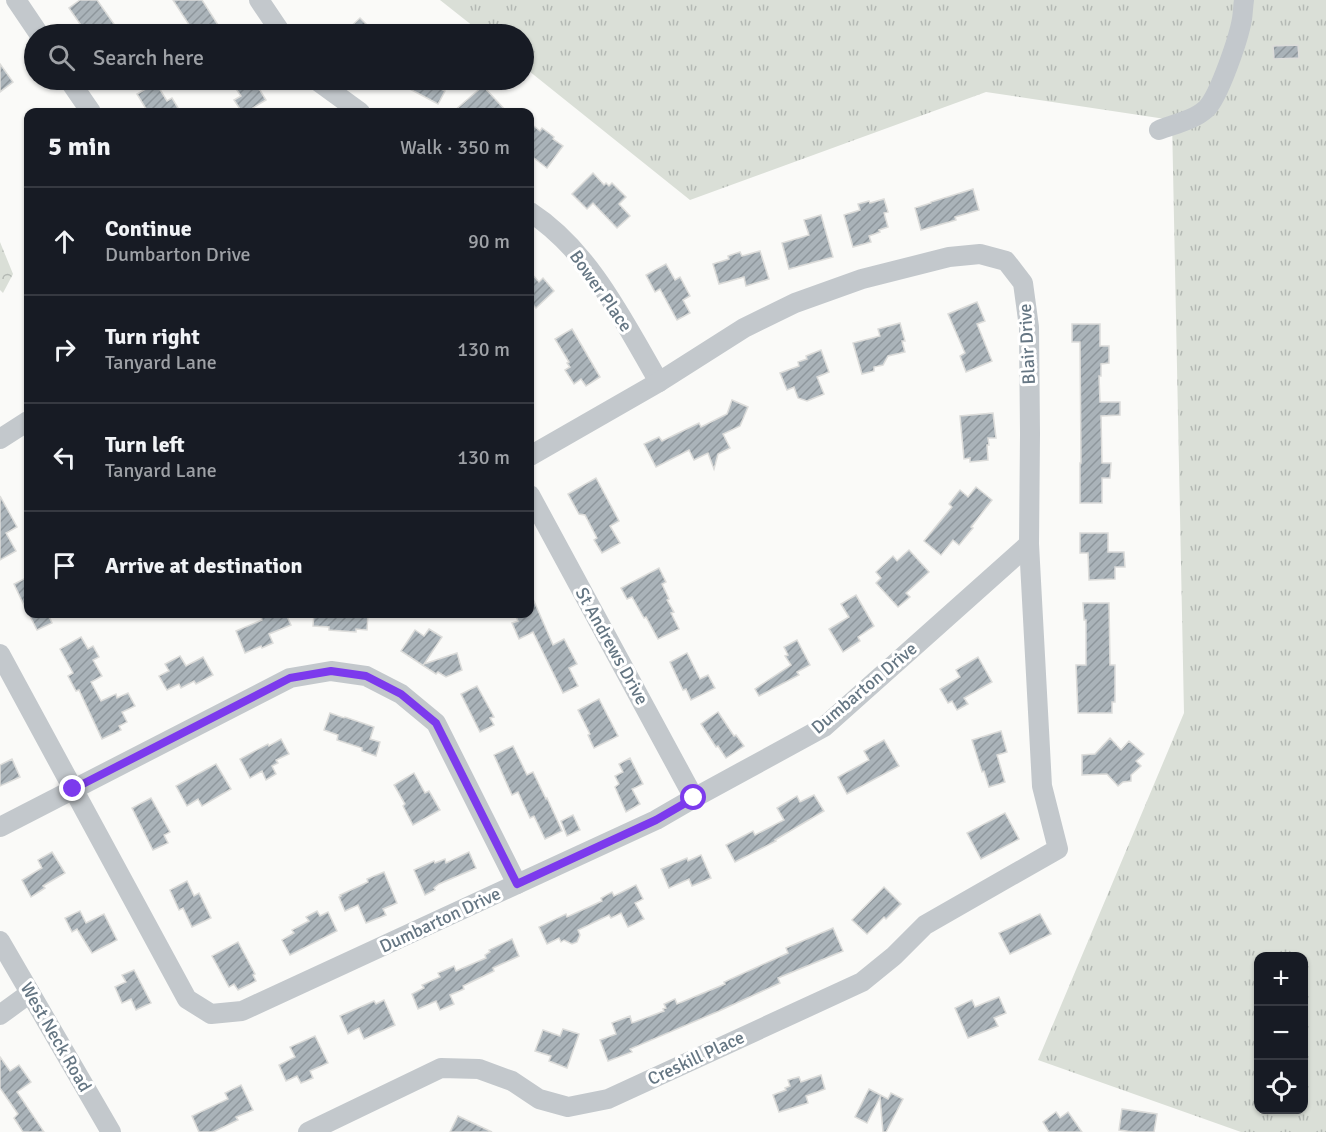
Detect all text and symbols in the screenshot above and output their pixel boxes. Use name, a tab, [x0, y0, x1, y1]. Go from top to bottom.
search box	[24, 24, 534, 90]
icon: search	[45, 41, 78, 74]
text: Search here	[93, 44, 204, 71]
text: 5 min	[48, 131, 111, 163]
text: Walk · 350 m	[400, 135, 510, 160]
text: Continue	[105, 215, 192, 242]
icon: ahead	[48, 225, 81, 258]
text: 90 m	[468, 229, 510, 254]
text: Dumbarton Drive	[105, 242, 251, 267]
street label: Bower Place	[565, 246, 637, 336]
street label: Blair Drive	[1014, 303, 1040, 385]
text: Turn right	[105, 323, 200, 350]
icon: right	[48, 333, 81, 366]
text: 130 m	[457, 337, 510, 362]
text: Tanyard Lane	[105, 350, 217, 375]
text: Turn left	[105, 431, 185, 458]
icon: left	[48, 441, 81, 474]
text: 130 m	[457, 445, 510, 470]
text: Tanyard Lane	[105, 458, 217, 483]
icon: arrive	[48, 549, 81, 582]
text: Arrive at destination	[105, 552, 302, 579]
street label: St Andrews Drive	[571, 583, 653, 709]
street label: Dumbarton Drive	[807, 637, 921, 739]
route end	[59, 775, 85, 801]
route start	[680, 784, 706, 810]
street label: Dumbarton Drive	[376, 882, 504, 958]
map controls	[1254, 952, 1308, 1114]
button: +	[1254, 952, 1308, 1006]
street label: West Neck Road	[16, 978, 96, 1096]
button: −	[1254, 1006, 1308, 1060]
street label: Creskill Place	[644, 1026, 748, 1090]
button: locate	[1254, 1060, 1308, 1114]

